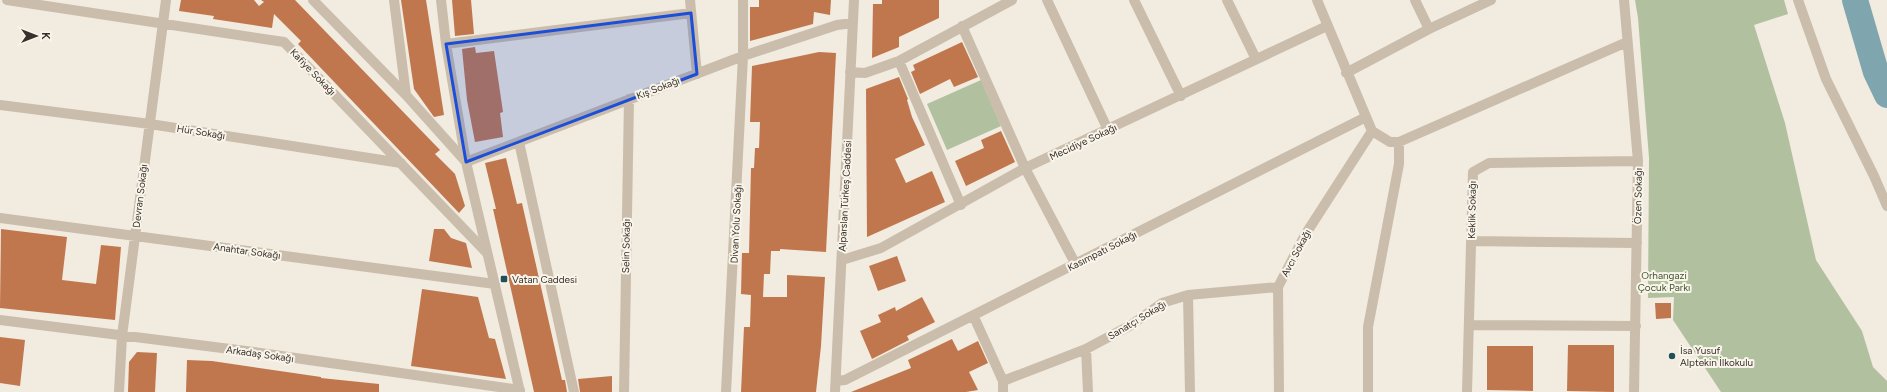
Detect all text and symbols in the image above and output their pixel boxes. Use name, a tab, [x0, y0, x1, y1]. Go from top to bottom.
north arrow	[16, 16, 56, 56]
text: K	[39, 32, 52, 40]
street label: Kafiye Sokağı	[287, 46, 339, 98]
street label: Kış Sokağı	[634, 74, 682, 102]
street label: Mecidiye Sokağı	[1047, 121, 1119, 163]
street label: Hür Sokağı	[176, 122, 226, 142]
street label: Alparslan Türkeş Caddesi	[836, 140, 854, 252]
street label: Devran Sokağı	[130, 163, 150, 229]
street label: Özen Sokağı	[1631, 168, 1645, 224]
street label: Keklik Sokağı	[1465, 181, 1479, 239]
street label: Divan Yolu Sokağı	[727, 184, 745, 264]
street label: Selin Sokağı	[619, 219, 633, 273]
street label: Avcı Sokağı	[1278, 227, 1314, 279]
street label: Kasımpatı Sokağı	[1065, 228, 1139, 274]
street label: Anahtar Sokağı	[213, 240, 281, 262]
park label: Orhangazi Çocuk Parkı	[1638, 269, 1690, 294]
place label: Vatan Caddesi	[512, 273, 577, 286]
marker: Vatan Caddesi	[499, 274, 509, 284]
street label: Sanatçı Sokağı	[1105, 297, 1169, 343]
street label: Arkadaş Sokağı	[225, 343, 295, 365]
place label: İsa Yusuf Alptekin İlkokulu	[1680, 344, 1753, 369]
marker: İsa Yusuf Alptekin İlkokulu	[1667, 351, 1677, 361]

